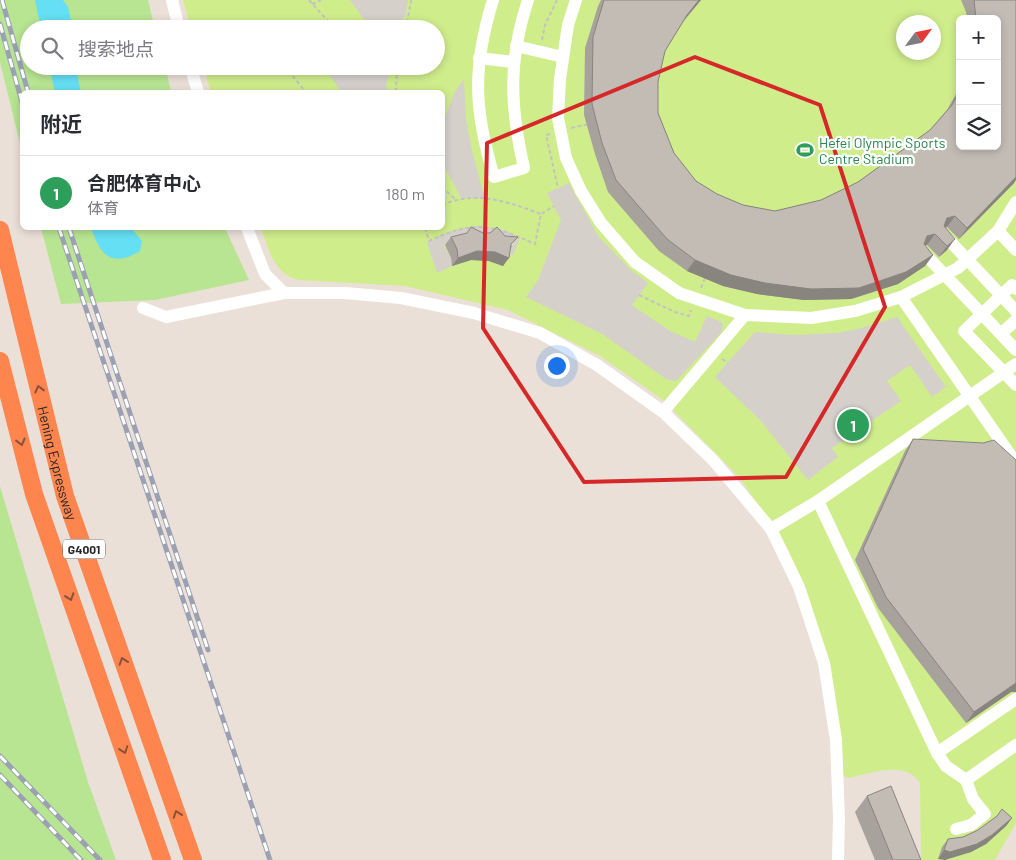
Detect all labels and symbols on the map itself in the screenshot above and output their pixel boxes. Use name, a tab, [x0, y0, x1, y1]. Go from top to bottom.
north arrow	[896, 15, 941, 60]
place label: Hefei Olympic Sports Centre Stadium	[819, 134, 946, 167]
sports icon: Hefei Olympic Sports Centre Stadium	[795, 140, 815, 160]
your location	[544, 353, 570, 379]
one-way arrow	[34, 384, 45, 393]
street label: Hening Expressway	[35, 404, 81, 523]
pin: 1	[837, 406, 869, 444]
one-way arrow	[15, 438, 25, 446]
road number: G4001	[63, 540, 105, 558]
one-way arrow	[64, 592, 74, 601]
one-way arrow	[119, 657, 129, 665]
one-way arrow	[118, 746, 128, 754]
one-way arrow	[173, 810, 183, 819]

